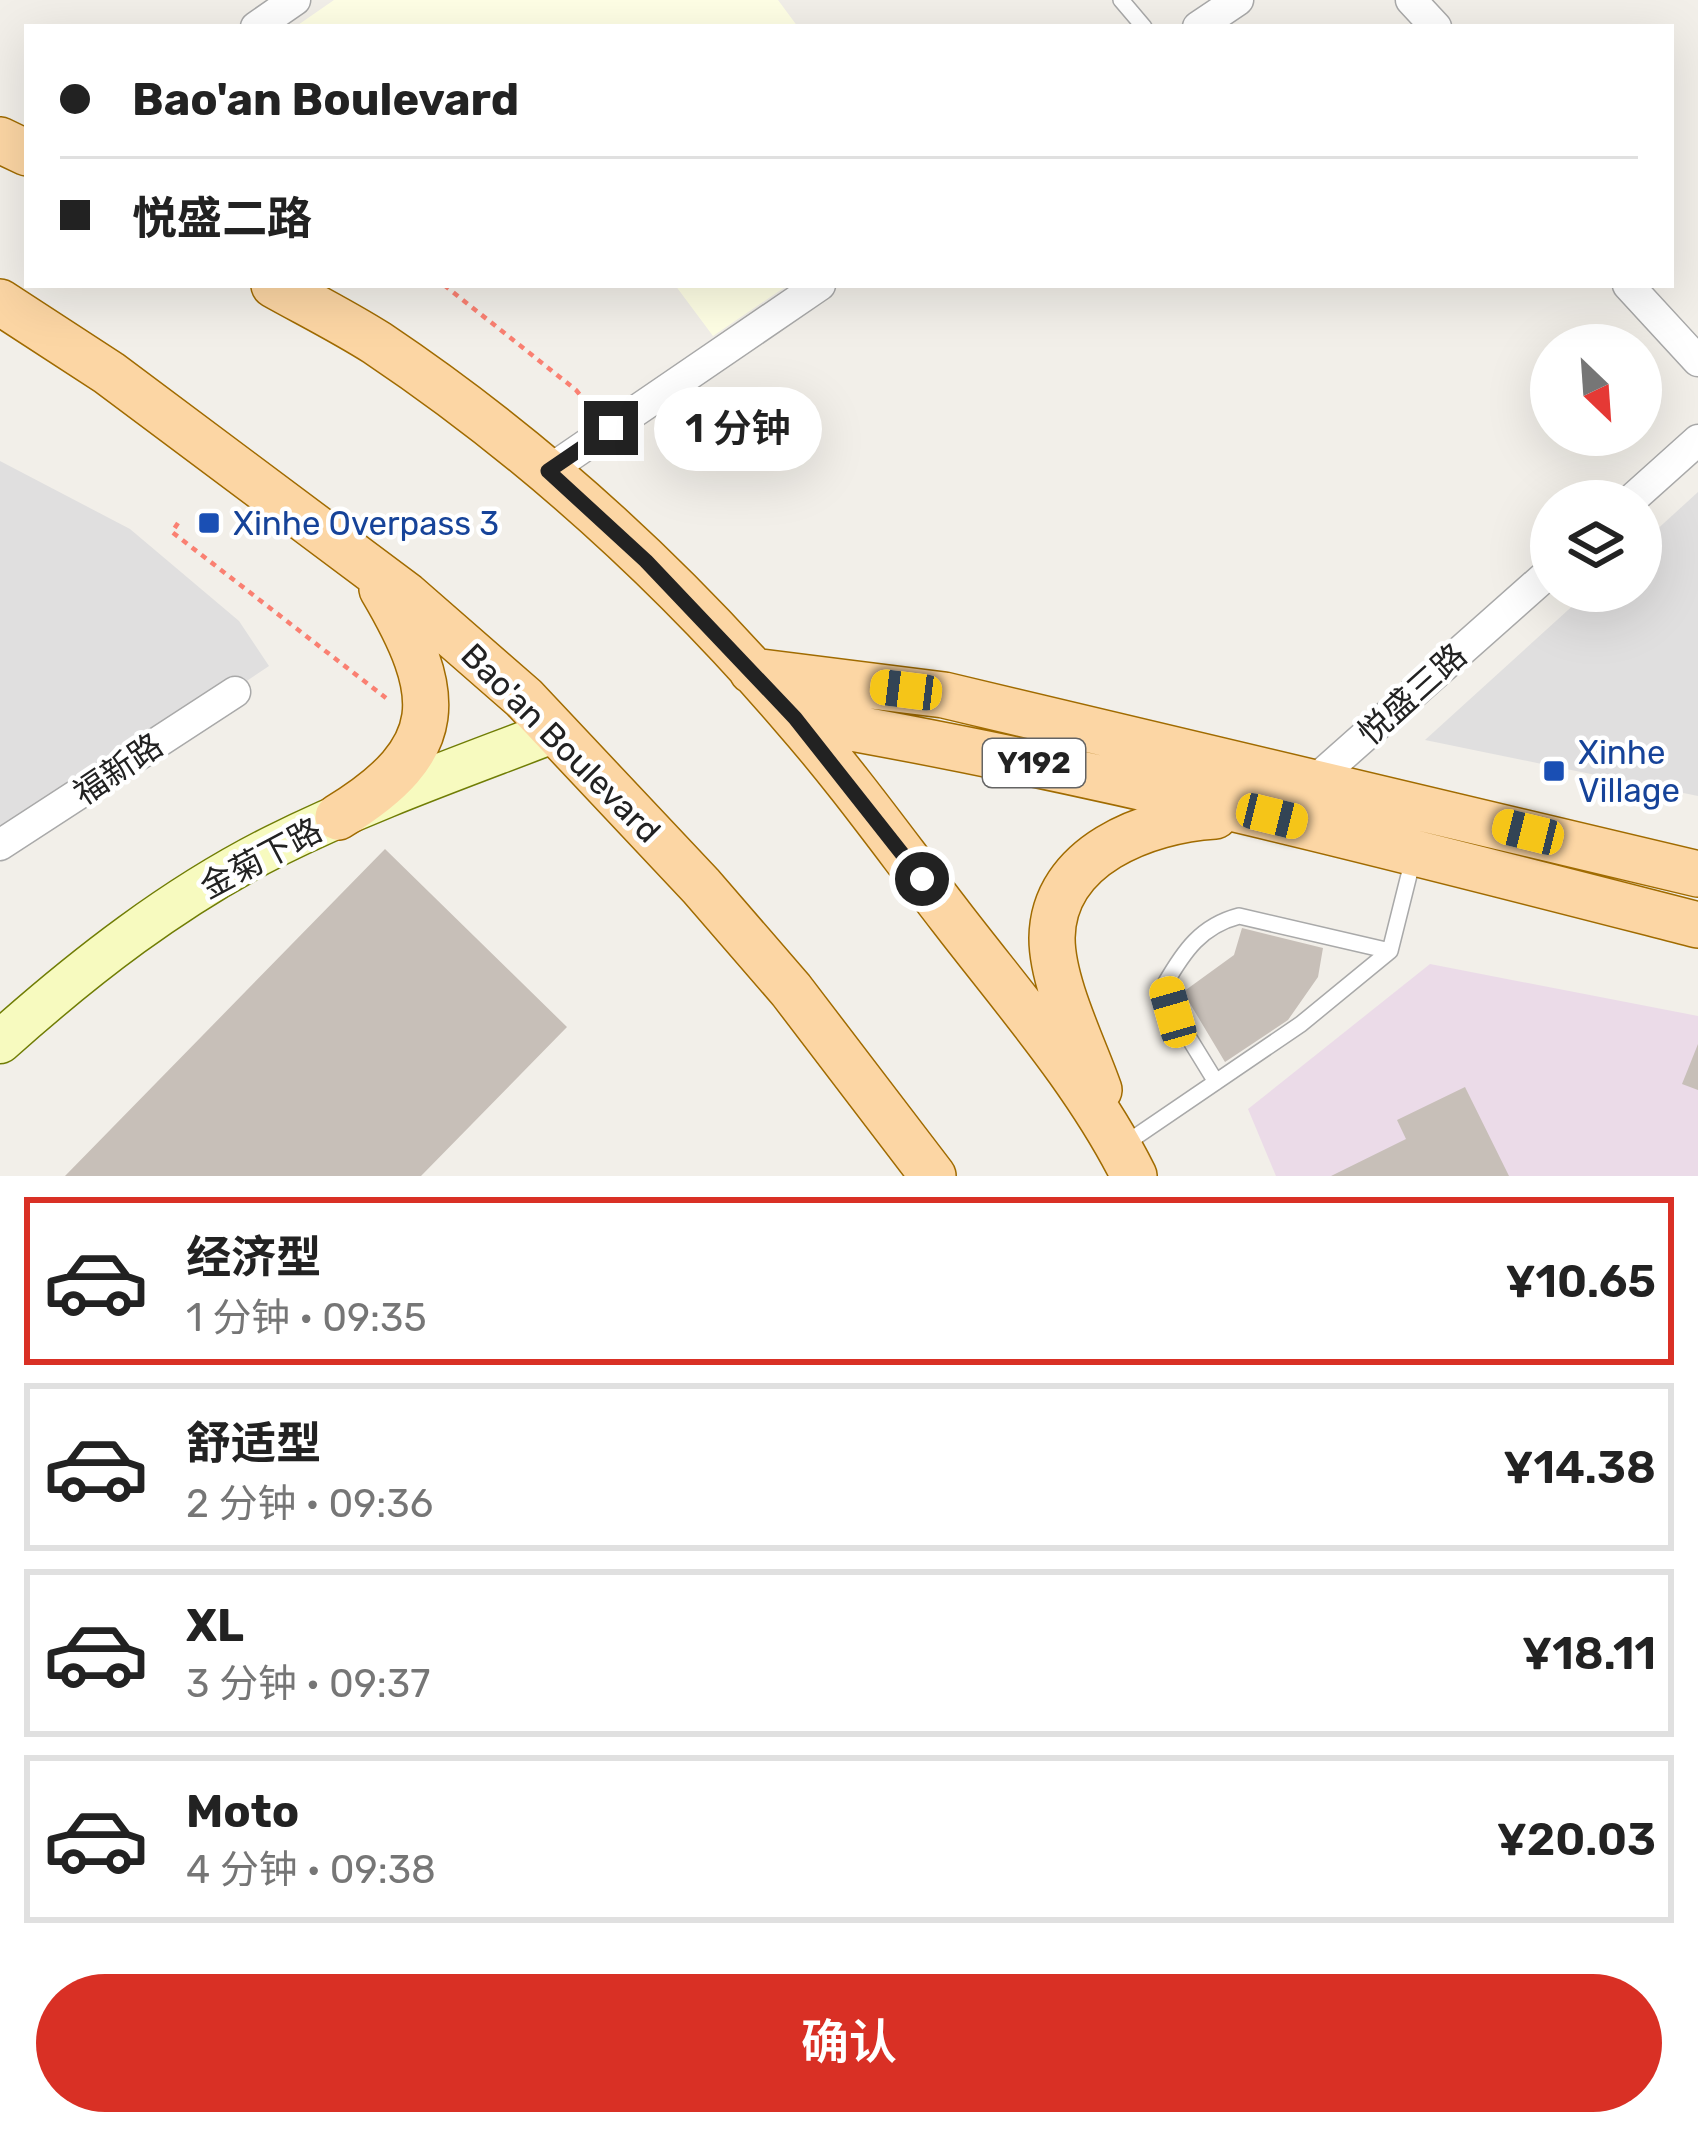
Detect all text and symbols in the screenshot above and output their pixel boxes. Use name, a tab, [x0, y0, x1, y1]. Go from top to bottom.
text: Bao'an Boulevard	[132, 73, 519, 126]
text: 悦盛二路	[132, 192, 312, 245]
north arrow	[1530, 324, 1662, 456]
map controls	[1530, 324, 1662, 612]
callout: 1 分钟	[653, 386, 821, 470]
route end	[584, 401, 638, 455]
text: 1 分钟	[685, 406, 791, 452]
button: layers	[1530, 480, 1662, 612]
place label: Xinhe Overpass 3	[233, 504, 499, 543]
marker: Xinhe Overpass 3	[196, 510, 222, 536]
street label: Bao'an Boulevard	[453, 635, 669, 851]
street label: 悦盛三路	[1350, 635, 1474, 753]
car	[868, 668, 944, 712]
street label: 福新路	[66, 725, 170, 813]
place label: Xinhe Village	[1578, 733, 1680, 810]
road number: Y192	[983, 739, 1085, 787]
marker: Xinhe Village	[1541, 758, 1567, 784]
car	[1233, 790, 1311, 842]
car	[1489, 806, 1567, 858]
street label: 金菊下路	[194, 810, 328, 906]
route start	[895, 852, 949, 906]
car	[1146, 972, 1200, 1052]
icon: car	[42, 1227, 150, 1335]
text: 经济型	[186, 1231, 321, 1284]
text: ¥10.65	[1505, 1255, 1656, 1308]
text: 1 分钟 · 09:35	[186, 1295, 427, 1341]
icon: car	[42, 1413, 150, 1521]
text: 舒适型	[186, 1417, 321, 1470]
text: ¥14.38	[1503, 1441, 1656, 1494]
text: 2 分钟 · 09:36	[186, 1481, 433, 1527]
icon: car	[42, 1599, 150, 1707]
text: XL	[186, 1599, 244, 1652]
text: ¥18.11	[1522, 1627, 1656, 1680]
text: 3 分钟 · 09:37	[186, 1661, 430, 1707]
icon: car	[42, 1785, 150, 1893]
text: Moto	[186, 1785, 299, 1838]
text: ¥20.03	[1497, 1813, 1656, 1866]
text: 4 分钟 · 09:38	[186, 1847, 436, 1893]
button: 确认	[36, 1974, 1662, 2112]

